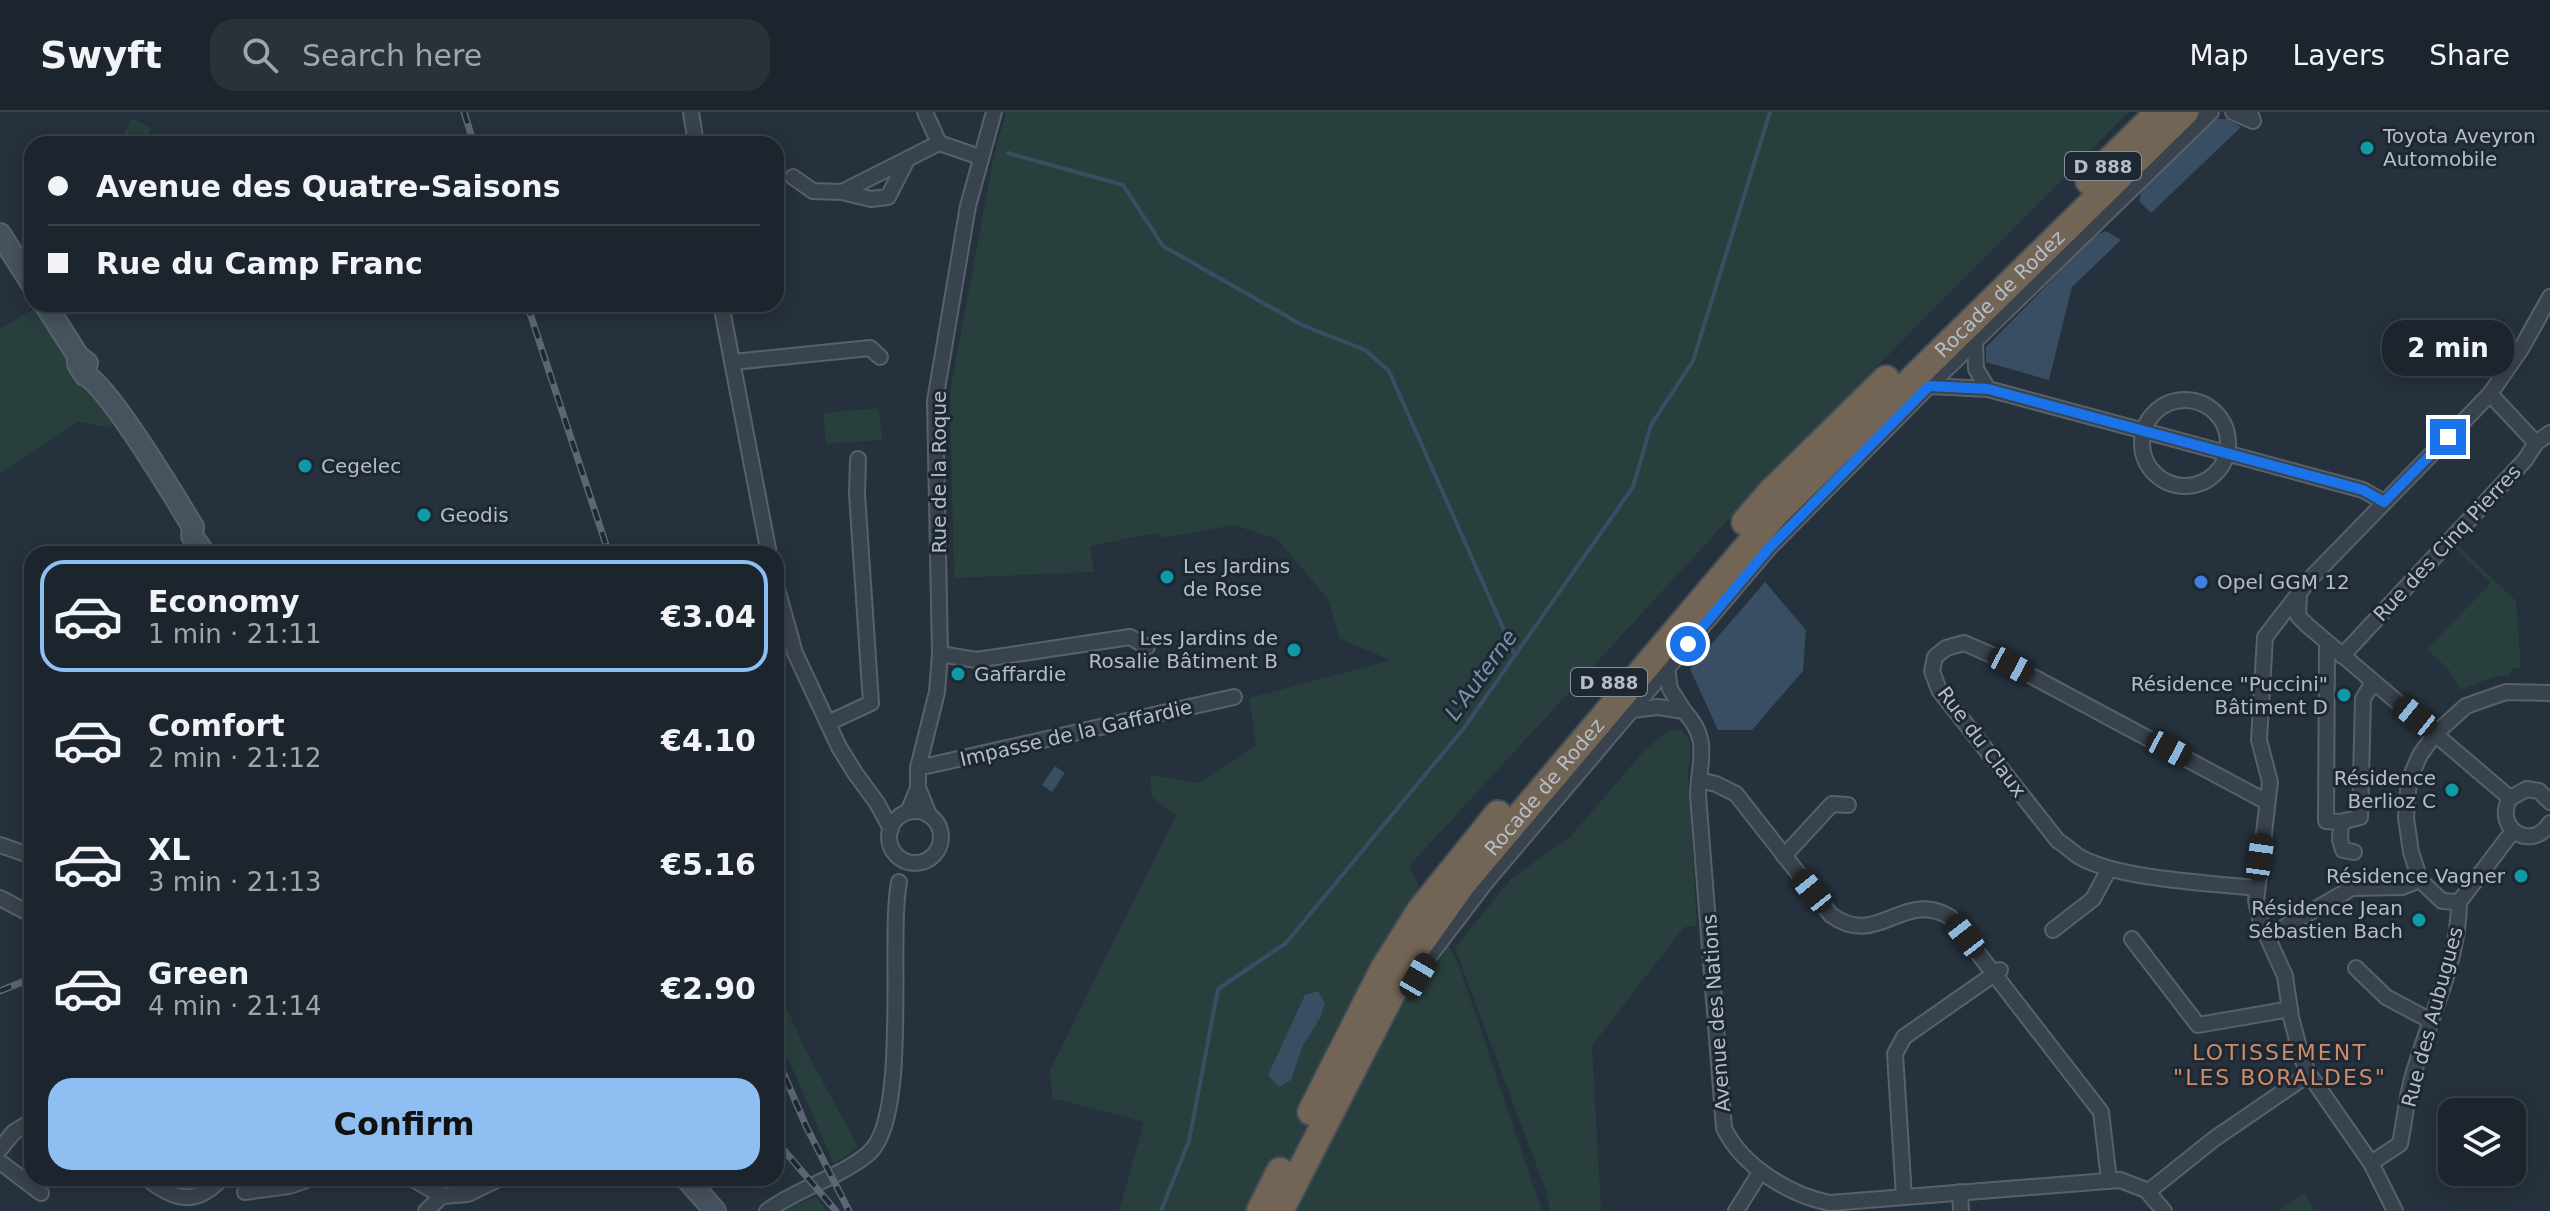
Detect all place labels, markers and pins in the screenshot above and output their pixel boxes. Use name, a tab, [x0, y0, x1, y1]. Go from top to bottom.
place label: Toyota Aveyron Automobile	[2382, 124, 2536, 171]
marker: Toyota Aveyron Automobile	[2358, 139, 2376, 157]
place label: Cegelec	[321, 454, 401, 478]
marker: Cegelec	[296, 457, 314, 475]
place label: Geodis	[440, 503, 509, 527]
marker: Geodis	[415, 506, 433, 524]
place label: Les Jardins de Rose	[1183, 554, 1290, 601]
marker: Les Jardins de Rose	[1158, 568, 1176, 586]
place label: Opel GGM 12	[2217, 570, 2350, 594]
marker: Opel GGM 12	[2192, 573, 2210, 591]
place label: Les Jardins de Rosalie Bâtiment B	[1089, 626, 1278, 673]
marker: Les Jardins de Rosalie Bâtiment B	[1285, 641, 1303, 659]
place label: Gaffardie	[974, 662, 1066, 686]
marker: Gaffardie	[949, 665, 967, 683]
place label: Résidence "Puccini" Bâtiment D	[2131, 672, 2328, 719]
marker: Résidence "Puccini" Bâtiment D	[2335, 686, 2353, 704]
place label: Résidence Berlioz C	[2334, 766, 2436, 813]
marker: Résidence Berlioz C	[2443, 781, 2461, 799]
place label: Résidence Vagner	[2326, 864, 2506, 888]
marker: Résidence Vagner	[2512, 867, 2530, 885]
place label: Résidence Jean Sébastien Bach	[2248, 896, 2403, 943]
marker: Résidence Jean Sébastien Bach	[2410, 911, 2428, 929]

